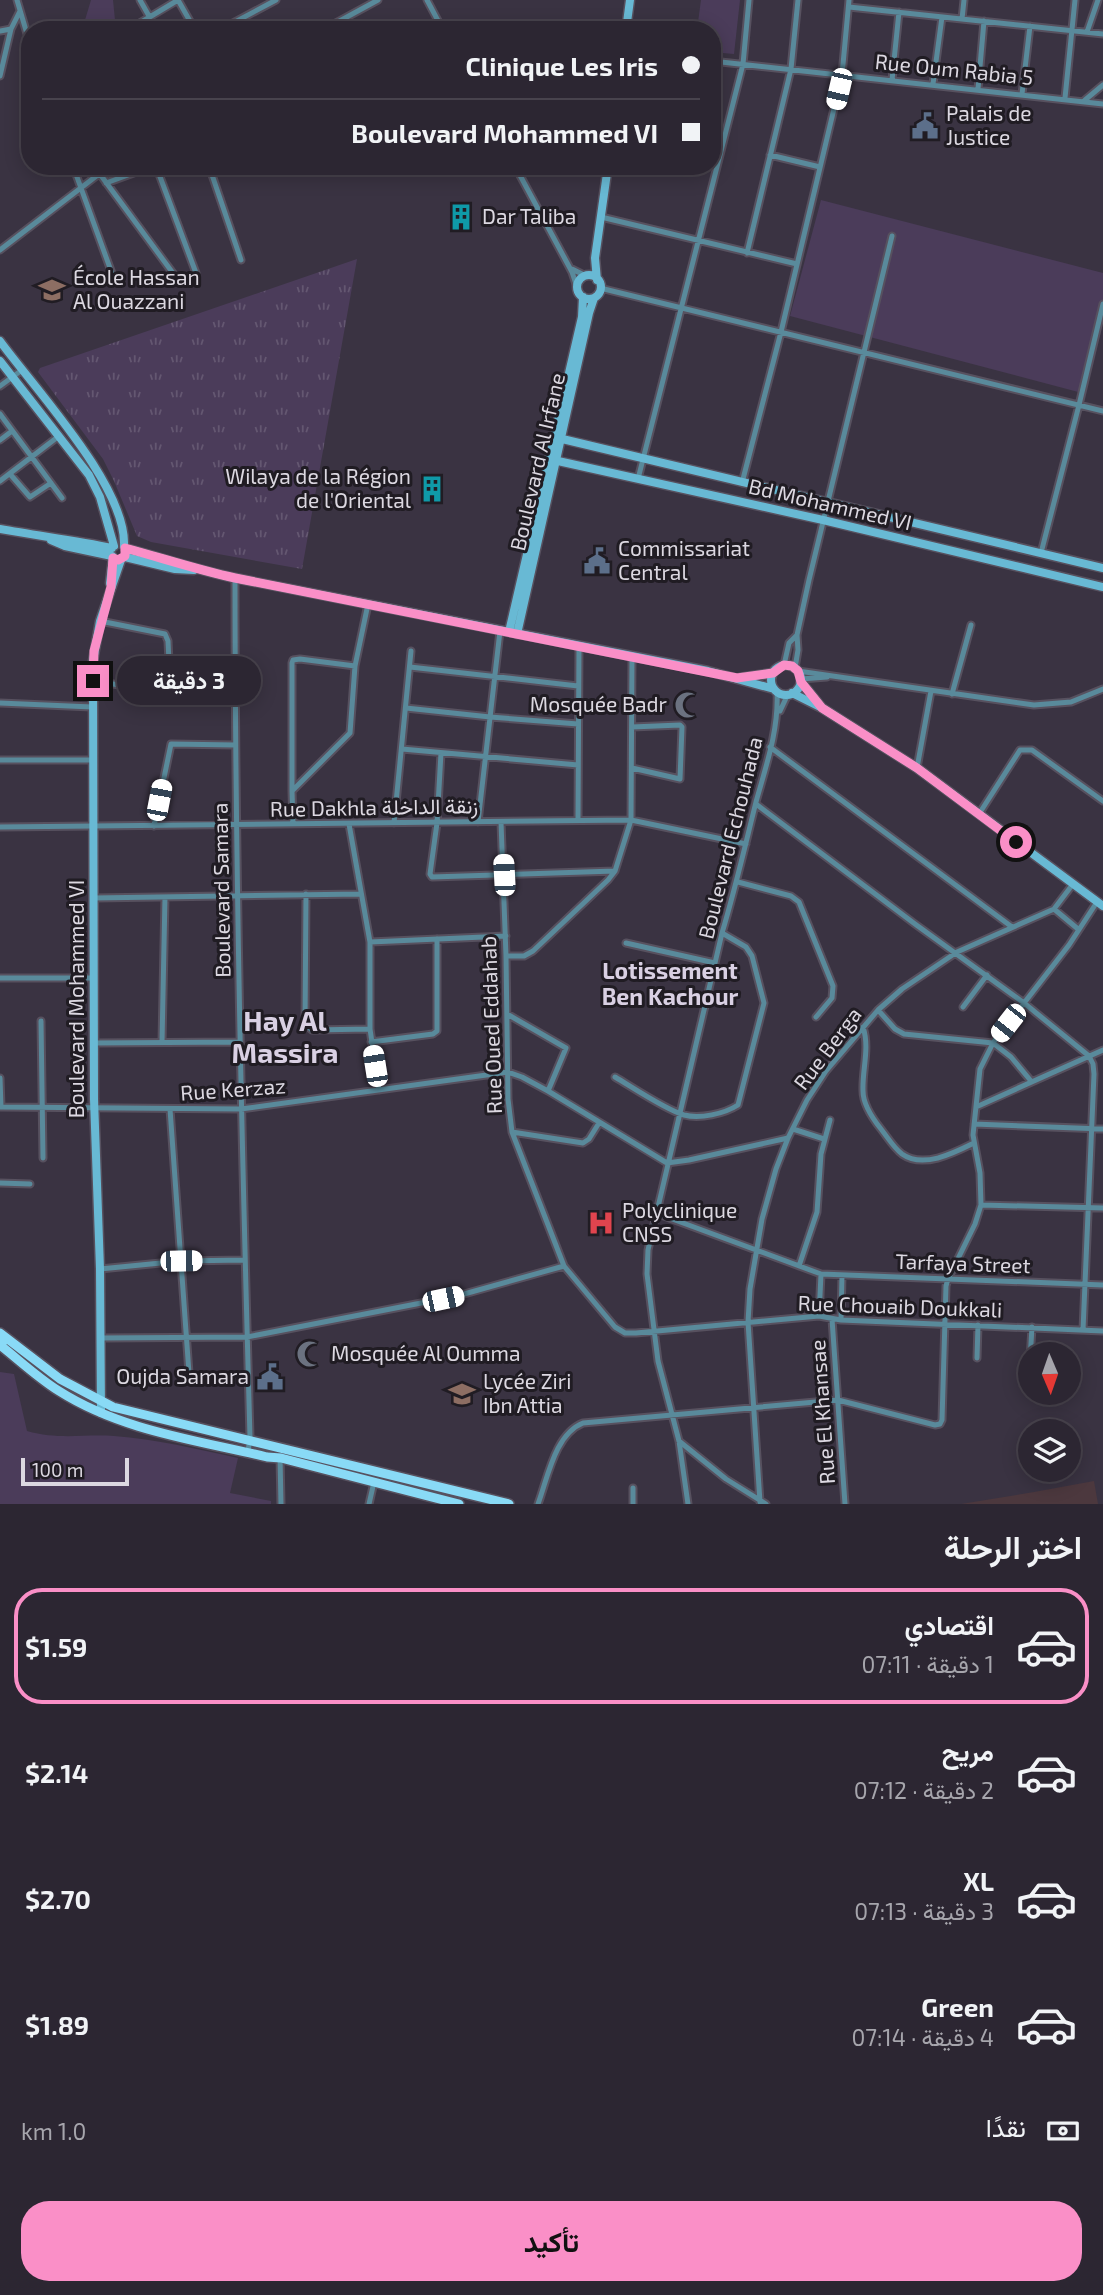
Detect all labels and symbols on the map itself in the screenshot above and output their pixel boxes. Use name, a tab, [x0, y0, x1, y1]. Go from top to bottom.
street label: Rue Oum Rabia 5	[874, 48, 1035, 89]
car	[825, 66, 854, 112]
place label: Palais de Justice	[946, 100, 1031, 149]
public building icon: Palais de Justice	[910, 111, 940, 141]
building icon: Dar Taliba	[446, 202, 476, 232]
place label: Dar Taliba	[482, 203, 576, 228]
place label: École Hassan Al Ouazzani	[73, 264, 200, 313]
school or university icon: École Hassan Al Ouazzani	[37, 275, 67, 305]
street label: Boulevard Al Irfane	[504, 370, 569, 553]
place label: Wilaya de la Région de l'Oriental	[225, 463, 412, 512]
street label: Bd Mohammed VI	[746, 473, 914, 534]
building icon: Wilaya de la Région de l'Oriental	[417, 474, 447, 504]
place label: Commissariat Central	[618, 535, 750, 584]
public building icon: Commissariat Central	[582, 546, 612, 576]
callout: 3 دقيقة	[118, 656, 261, 706]
route end	[77, 665, 109, 697]
mosque icon: Mosquée Badr	[673, 690, 703, 720]
place label: Mosquée Badr	[530, 691, 668, 716]
street label: Boulevard Echouhada	[692, 734, 767, 941]
car	[145, 777, 174, 823]
street label: Rue Dakhla زنقة الداخلة	[270, 792, 478, 823]
street label: Boulevard Samara	[206, 802, 235, 978]
route start	[1000, 826, 1032, 858]
car	[493, 853, 516, 897]
street label: Boulevard Mohammed VI	[63, 880, 88, 1118]
street label: Rue Oued Eddahab	[475, 936, 506, 1114]
district label: Lotissement Ben Kachour	[602, 956, 739, 1010]
car	[987, 1000, 1030, 1046]
street label: Rue Berga	[788, 1002, 866, 1094]
district label: Hay Al Massira	[232, 1003, 338, 1069]
car	[362, 1044, 389, 1088]
street label: Rue Kerzaz	[179, 1072, 286, 1105]
place label: Polyclinique CNSS	[622, 1197, 737, 1246]
hospital icon: Polyclinique CNSS	[586, 1208, 616, 1238]
street label: Tarfaya Street	[895, 1248, 1031, 1277]
car	[160, 1250, 203, 1272]
car	[421, 1284, 466, 1314]
street label: Rue Chouaib Doukkali	[797, 1289, 1003, 1322]
mosque icon: Mosquée Al Oumma	[295, 1339, 325, 1369]
street label: Rue El Khansae	[804, 1339, 839, 1485]
place label: Mosquée Al Oumma	[331, 1340, 520, 1365]
north arrow	[1018, 1342, 1082, 1405]
public building icon: Oujda Samara	[255, 1362, 285, 1392]
place label: Oujda Samara	[116, 1363, 249, 1389]
place label: Lycée Ziri Ibn Attia	[483, 1368, 571, 1417]
school or university icon: Lycée Ziri Ibn Attia	[447, 1379, 477, 1409]
scale bar	[21, 1455, 130, 1487]

